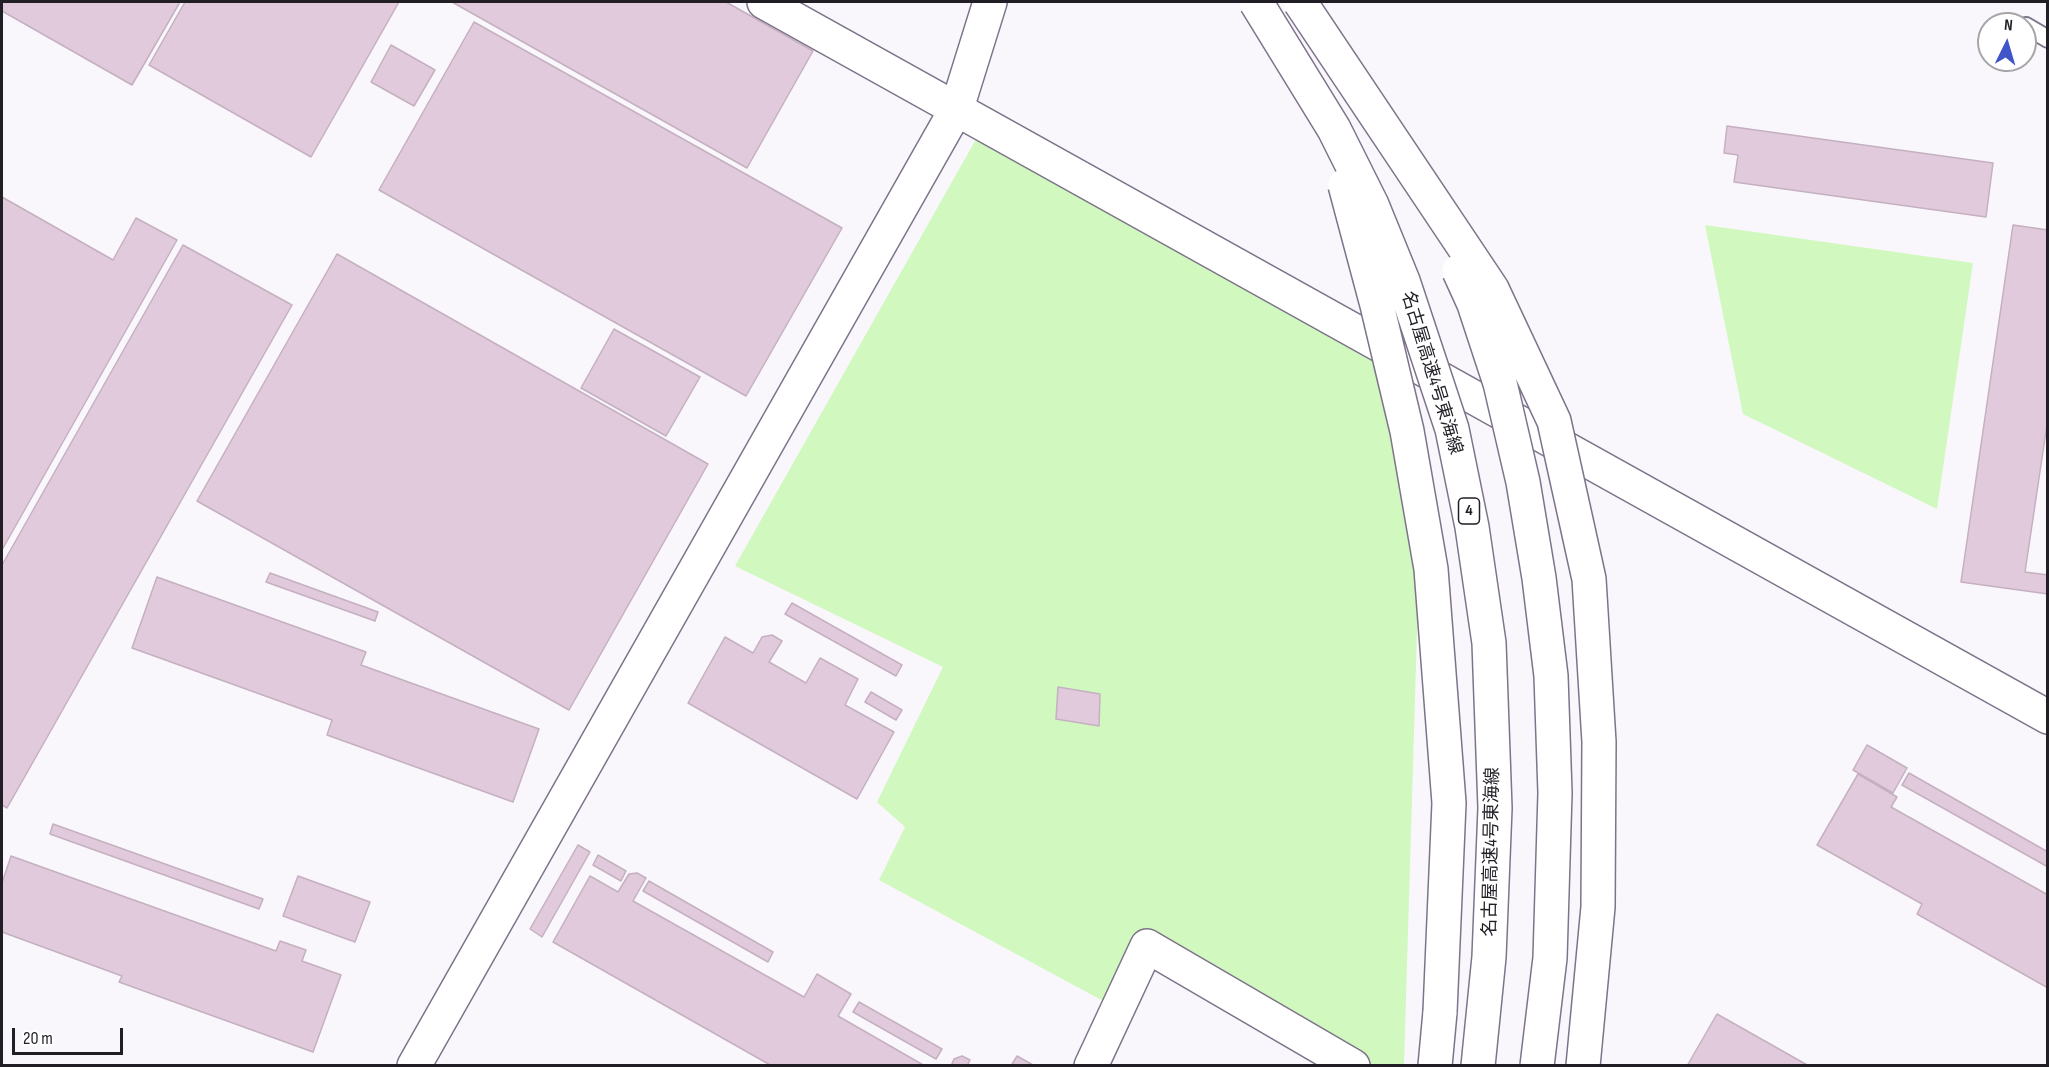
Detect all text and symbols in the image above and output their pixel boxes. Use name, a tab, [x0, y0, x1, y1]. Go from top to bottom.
north arrow	[1977, 12, 2037, 72]
text: N	[2003, 16, 2014, 35]
street label: 名古屋高速4号東海線	[1396, 289, 1466, 457]
road number: 4	[1458, 498, 1480, 524]
street label: 名古屋高速4号東海線	[1480, 767, 1504, 937]
scale bar	[15, 1016, 126, 1054]
text: 20 m	[23, 1028, 53, 1049]

